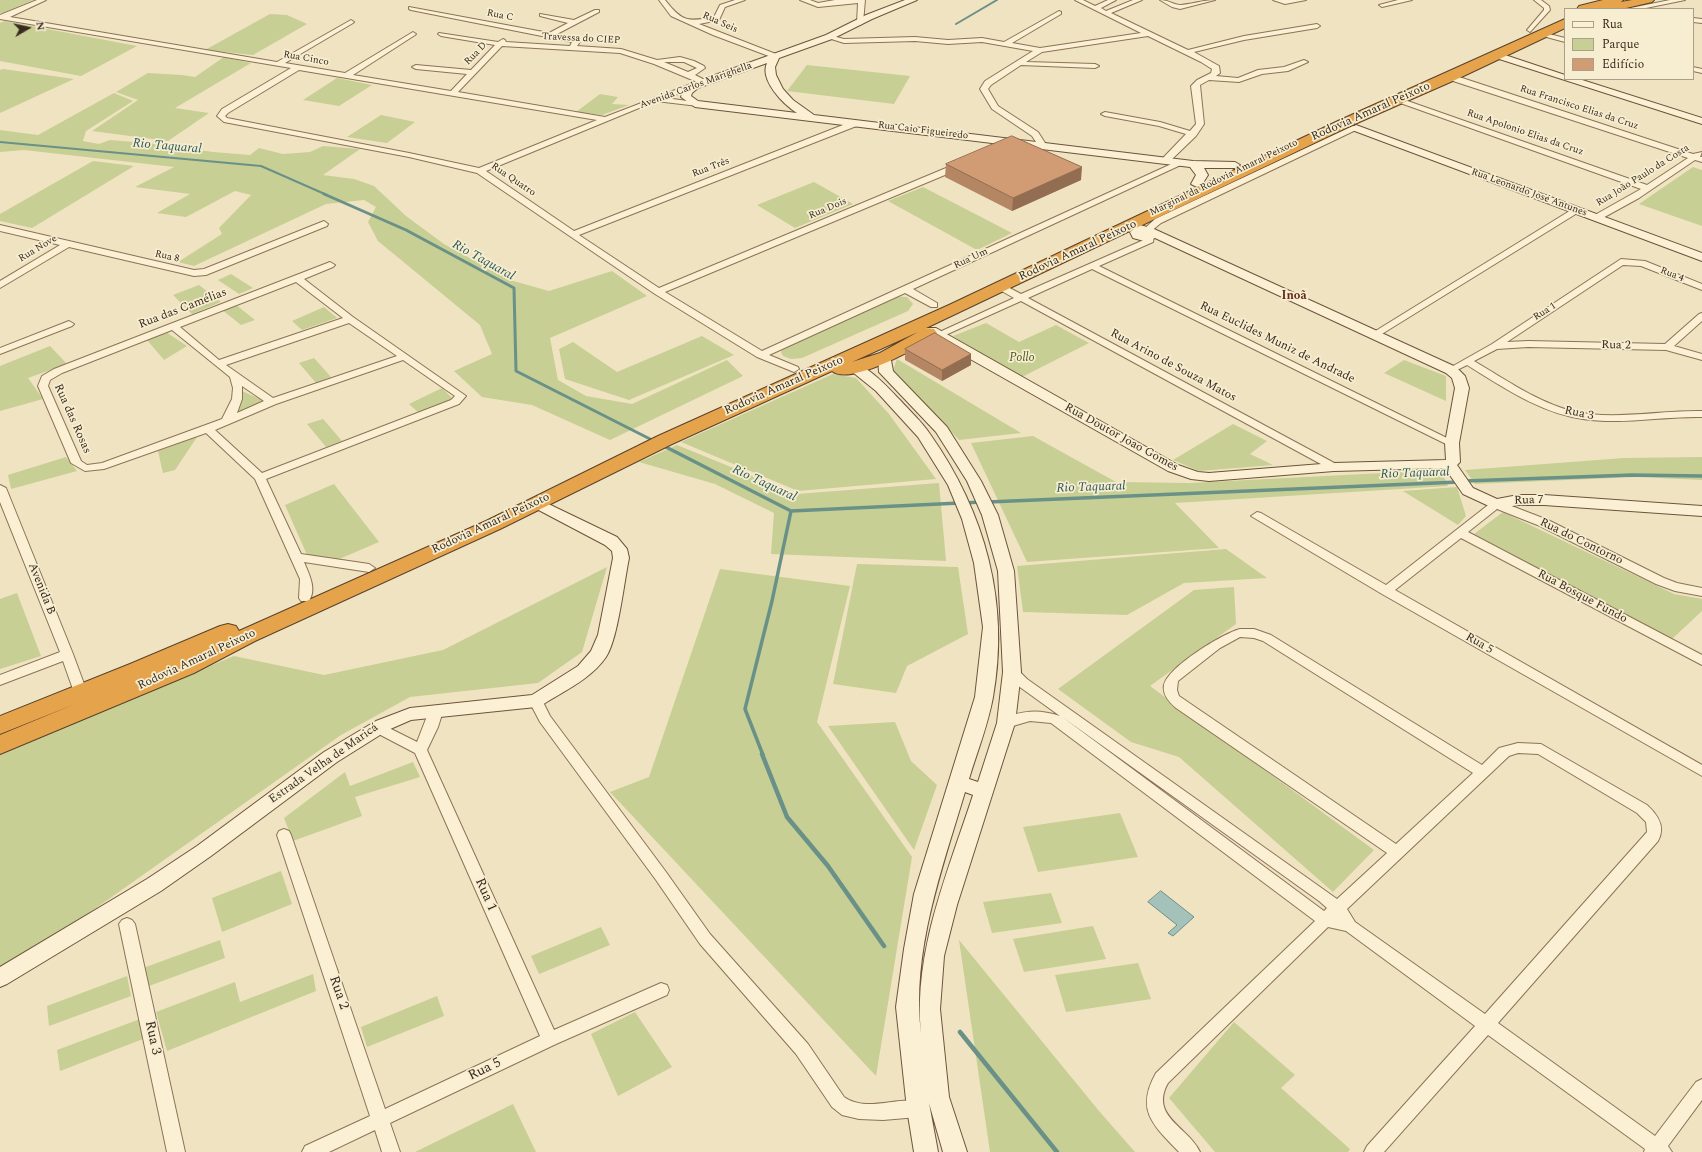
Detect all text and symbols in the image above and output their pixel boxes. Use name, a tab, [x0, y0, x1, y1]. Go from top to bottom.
north arrow	[8, 8, 48, 48]
street label: Rua C	[486, 8, 514, 24]
legend	[1564, 8, 1694, 80]
street label: Rua Seis	[700, 10, 740, 36]
text: Rua	[1602, 15, 1623, 34]
text: N	[31, 20, 49, 32]
street label: Travessa do CIEP	[541, 31, 621, 47]
text: Parque	[1602, 35, 1639, 54]
street label: Rua D	[462, 40, 490, 68]
street label: Rua Cinco	[282, 49, 330, 69]
text: Edifício	[1602, 55, 1644, 74]
street label: Avenida Carlos Marighella	[638, 60, 754, 112]
street label: Rodovia Amaral Peixoto	[1309, 79, 1433, 145]
street label: Rua Francisco Elias da Cruz	[1518, 83, 1640, 133]
street label: Rua Apolonio Elias da Cruz	[1465, 107, 1585, 159]
street label: Rua Caio Figueiredo	[877, 120, 969, 142]
water label: Rio Taquaral	[132, 136, 202, 158]
street label: Marginal da Rodovia Amaral Peixoto	[1148, 137, 1300, 219]
street label: Rua João Paulo da Costa	[1594, 142, 1692, 210]
street label: Rua Três	[691, 155, 731, 181]
street label: Rua Quatro	[488, 161, 538, 199]
street label: Rua Leonardo José Antunes	[1469, 166, 1589, 220]
street label: Rua Dois	[807, 196, 849, 222]
street label: Rodovia Amaral Peixoto	[1017, 217, 1139, 285]
street label: Rua Nove	[17, 233, 59, 265]
water label: Rio Taquaral	[449, 237, 517, 285]
street label: Rua Um	[952, 246, 990, 272]
street label: Rua 8	[154, 248, 180, 266]
street label: Rua 4	[1658, 265, 1686, 285]
street label: Rua das Camélias	[137, 286, 229, 332]
district label: Inoã	[1281, 290, 1307, 304]
street label: Rua Euclides Muniz de Andrade	[1197, 299, 1357, 387]
street label: Rua 1	[1531, 300, 1559, 324]
street label: Rua Arino de Souza Matos	[1107, 327, 1239, 405]
street label: Rua 2	[1601, 339, 1631, 353]
park label: Pollo	[1009, 352, 1035, 366]
street label: Rodovia Amaral Peixoto	[722, 353, 846, 419]
street label: Rua das Rosas	[50, 382, 94, 456]
street label: Rua Doutor Joao Gomes	[1062, 401, 1180, 475]
street label: Rua 3	[1563, 404, 1595, 424]
water label: Rio Taquaral	[729, 462, 799, 506]
water label: Rio Taquaral	[1380, 465, 1450, 483]
water label: Rio Taquaral	[1056, 479, 1126, 497]
street label: Rodovia Amaral Peixoto	[430, 490, 552, 558]
street label: Rua 7	[1514, 493, 1544, 509]
street label: Rua do Contorno	[1537, 516, 1625, 568]
street label: Avenida B	[24, 561, 58, 617]
street label: Rua Bosque Fundo	[1535, 567, 1629, 627]
street label: Rodovia Amaral Peixoto	[136, 626, 258, 694]
street label: Rua 5	[1463, 630, 1495, 658]
street label: Estrada Velha de Maricá	[267, 721, 381, 807]
street label: Rua 1	[470, 876, 500, 914]
street label: Rua 2	[324, 974, 352, 1012]
street label: Rua 3	[140, 1019, 164, 1057]
street label: Rua 5	[466, 1055, 504, 1085]

